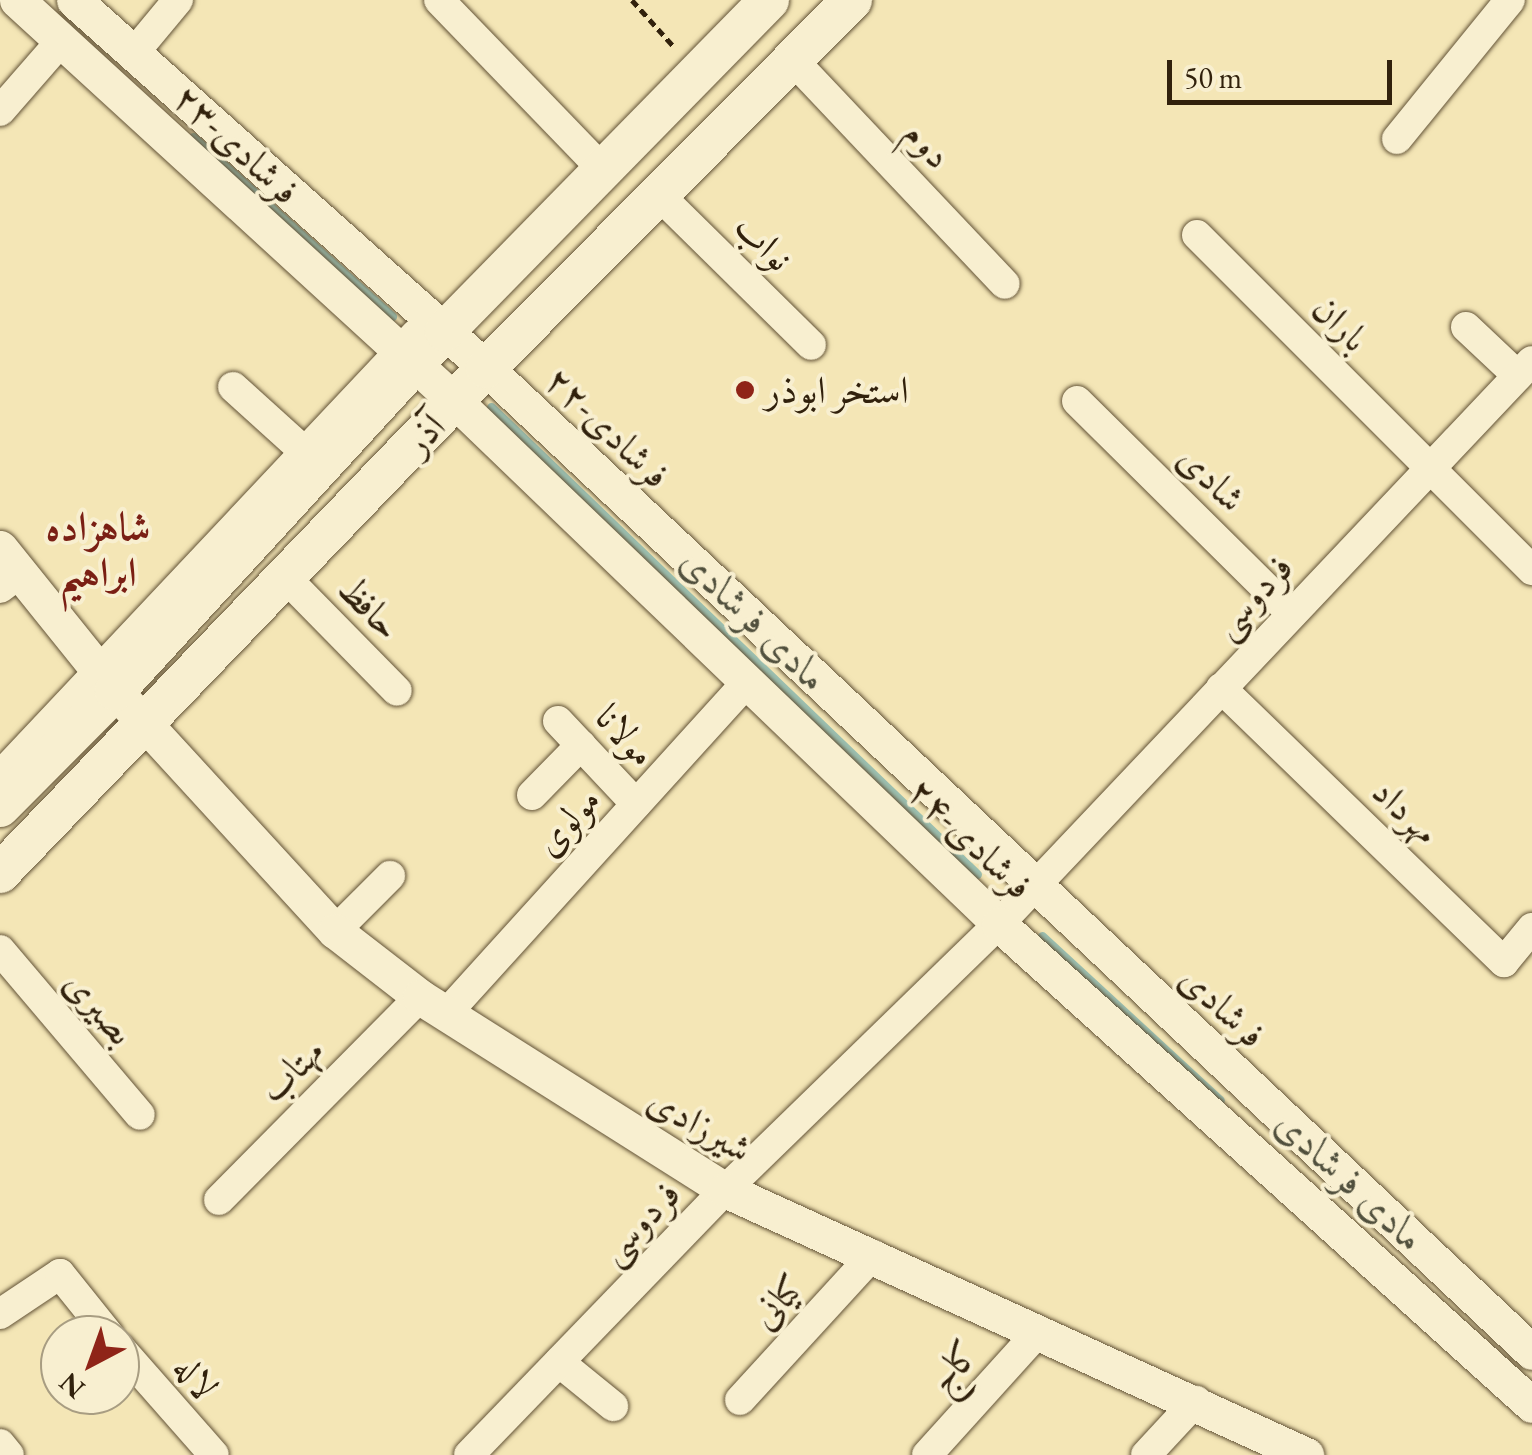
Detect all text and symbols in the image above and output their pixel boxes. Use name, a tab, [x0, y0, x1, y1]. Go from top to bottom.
scale bar	[1172, 40, 1397, 102]
text: 50 m	[1184, 58, 1242, 97]
street label: ۲۳-فرشادی	[165, 74, 309, 214]
street label: دوم	[894, 110, 962, 178]
street label: نواب	[725, 203, 803, 281]
street label: باران	[1303, 285, 1379, 361]
street label: ۲۲-فرشادی	[536, 357, 680, 497]
place label: استخر ابوذر	[765, 367, 909, 413]
marker: استخر ابوذر	[734, 379, 756, 401]
street label: آذر	[394, 404, 454, 464]
street label: شادی	[1169, 435, 1255, 521]
district label: شاهزاده ابراهیم	[45, 502, 151, 596]
water label: مادی فرشادی	[671, 537, 839, 701]
street label: فردوسی	[1202, 545, 1302, 647]
street label: حافظ	[329, 566, 411, 648]
street label: مولانا	[586, 695, 666, 775]
street label: ۲۴-فرشادی	[899, 768, 1043, 908]
street label: مهرداد	[1363, 768, 1449, 854]
street label: مولوی	[524, 777, 610, 865]
street label: فرشادی	[1171, 955, 1275, 1057]
street label: بصیری	[55, 960, 145, 1054]
street label: مهتاب	[249, 1028, 333, 1112]
street label: شیرزادی	[640, 1076, 760, 1172]
water label: مادی فرشادی	[1266, 1099, 1436, 1261]
street label: فردوسی	[589, 1171, 689, 1273]
street label: کیانی	[741, 1264, 813, 1338]
north arrow	[40, 1315, 140, 1415]
street label: کاج	[918, 1330, 988, 1402]
street label: لاله	[164, 1345, 228, 1409]
text: N	[51, 1365, 92, 1407]

